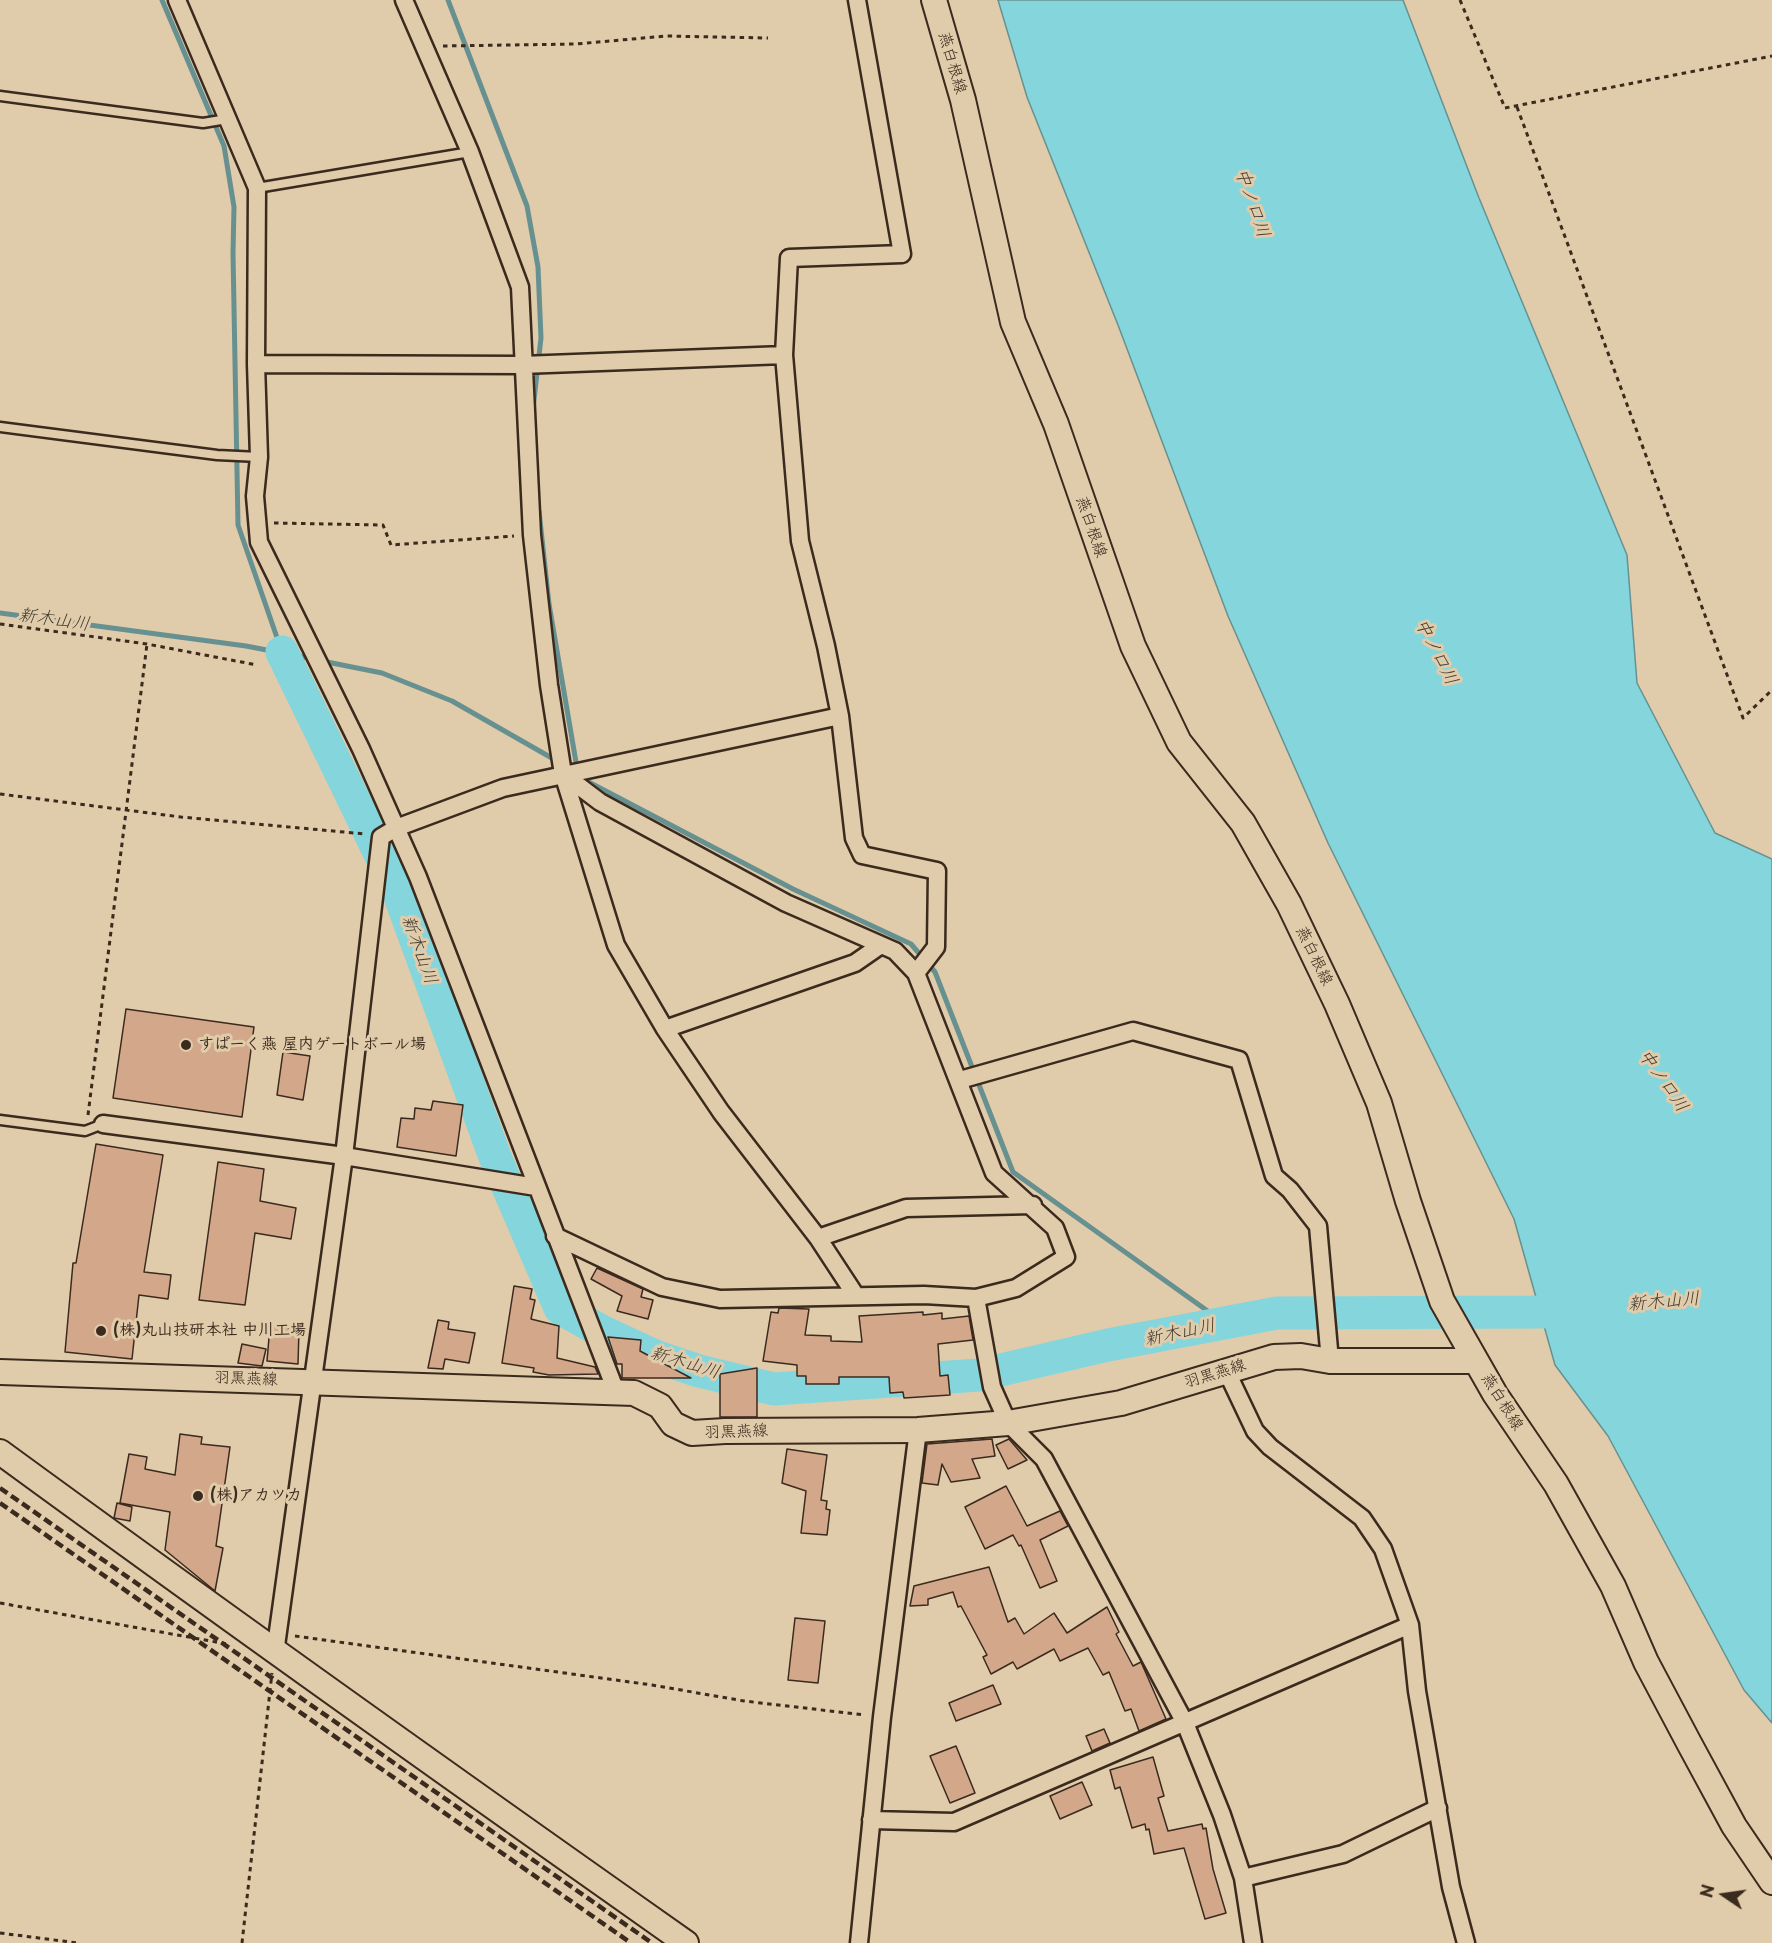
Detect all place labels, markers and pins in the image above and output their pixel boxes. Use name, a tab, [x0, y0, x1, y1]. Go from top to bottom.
place label: すぱーく燕 屋内ゲートボール場	[198, 1035, 426, 1055]
marker: すぱーく燕 屋内ゲートボール場	[179, 1038, 193, 1052]
place label: (株)丸山技研本社 中川工場	[113, 1321, 306, 1341]
marker: (株)丸山技研本社 中川工場	[94, 1324, 108, 1338]
place label: (株)アカツカ	[210, 1486, 302, 1506]
marker: (株)アカツカ	[191, 1489, 205, 1503]

